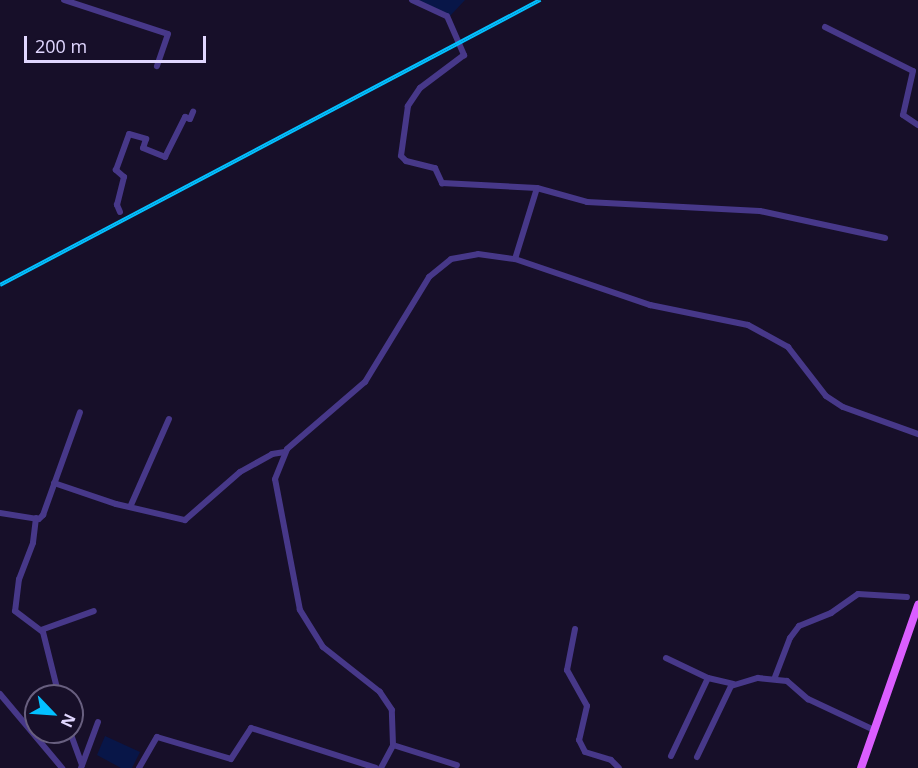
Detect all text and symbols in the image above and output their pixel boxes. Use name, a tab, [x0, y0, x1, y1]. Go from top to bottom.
scale bar	[27, 24, 208, 62]
text: 200 m	[35, 34, 87, 58]
north arrow	[24, 684, 84, 744]
text: N	[56, 710, 81, 731]

